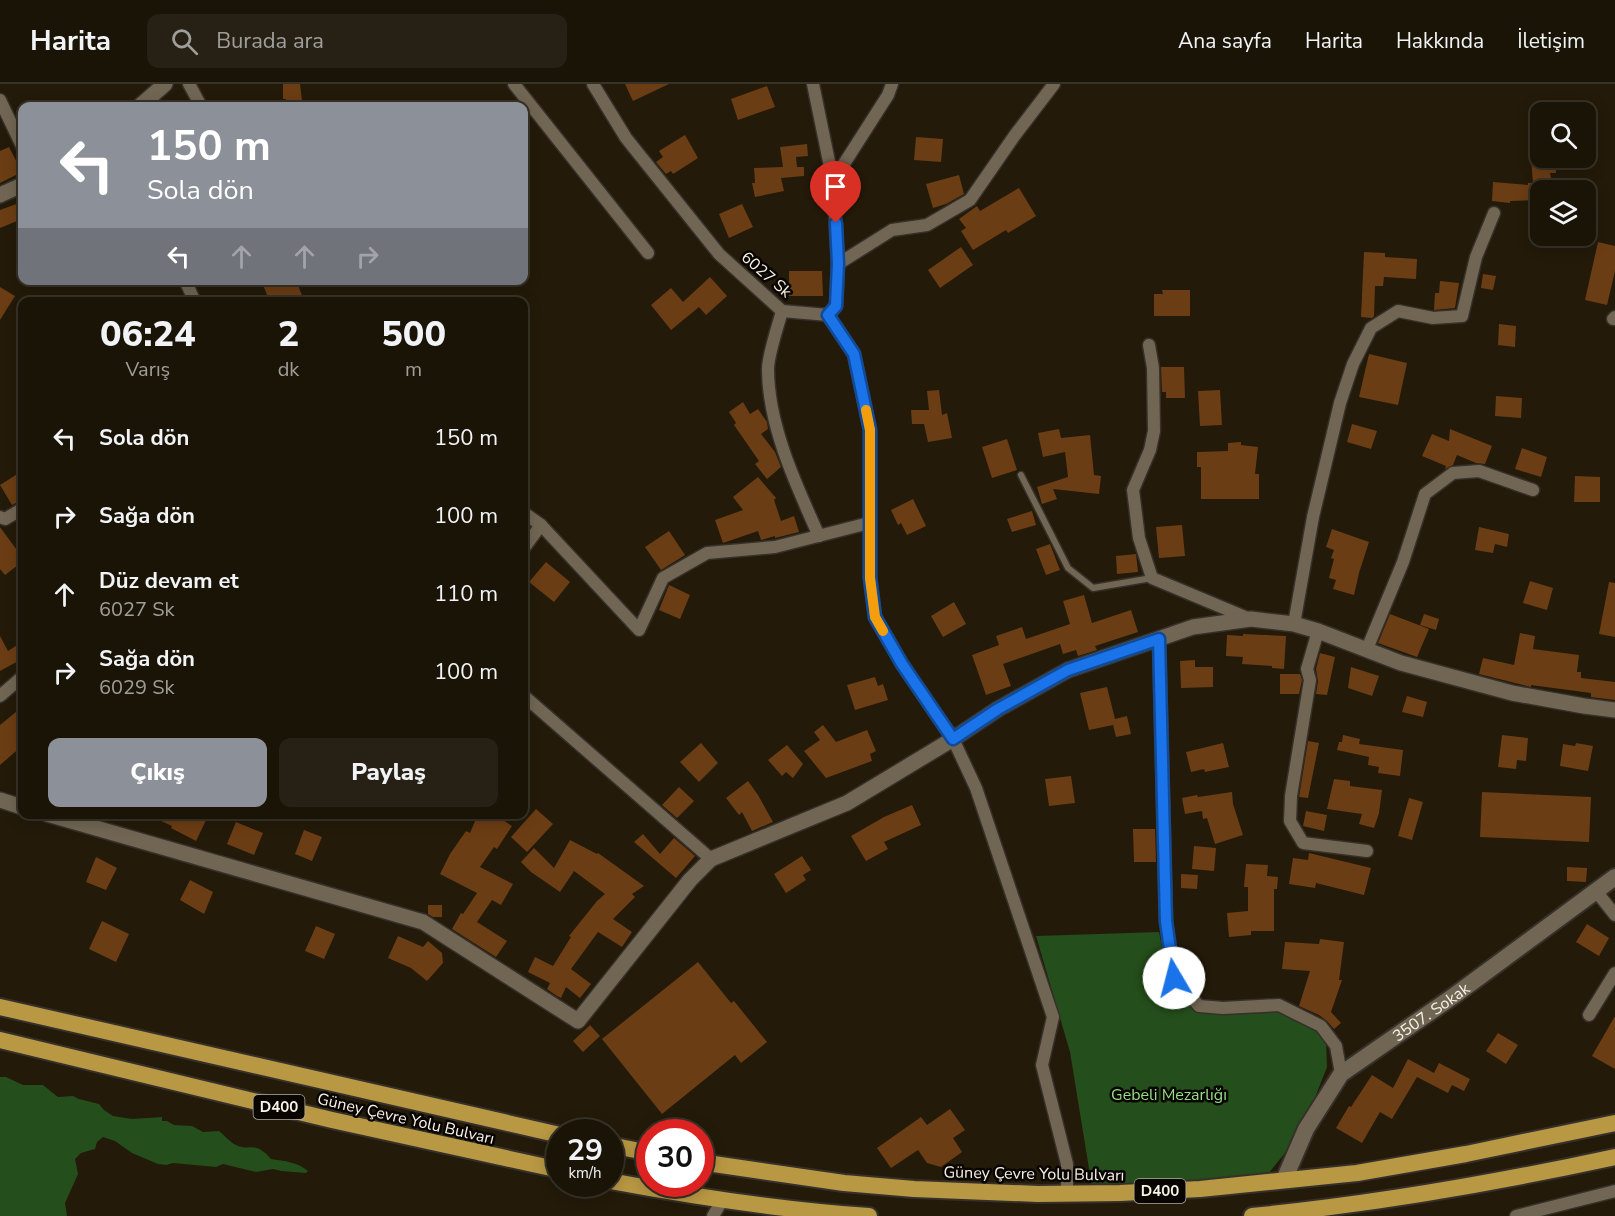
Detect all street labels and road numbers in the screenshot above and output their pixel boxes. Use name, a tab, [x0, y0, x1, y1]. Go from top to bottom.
street label: 6027 Sk	[736, 247, 797, 304]
street label: 3507. Sokak	[1388, 977, 1475, 1047]
street label: Güney Çevre Yolu Bulvarı	[315, 1088, 496, 1150]
road number: D400	[254, 1095, 304, 1119]
street label: Güney Çevre Yolu Bulvarı	[943, 1161, 1125, 1187]
road number: D400	[1134, 1179, 1186, 1203]

